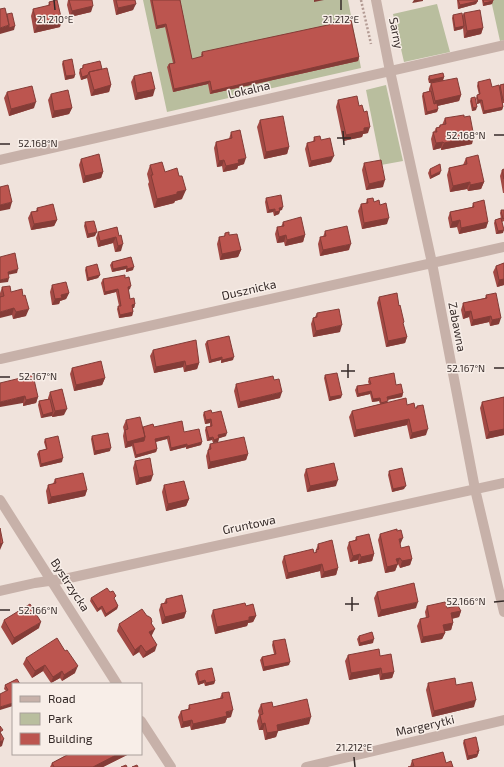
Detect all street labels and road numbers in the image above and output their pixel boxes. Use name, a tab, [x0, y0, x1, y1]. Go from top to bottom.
street label: Sarny	[387, 16, 407, 50]
street label: Lokalna	[226, 77, 271, 101]
street label: Dusznicka	[220, 276, 277, 302]
street label: Zabawna	[446, 301, 470, 353]
street label: Gruntowa	[221, 512, 277, 536]
street label: Bystrzycka	[49, 555, 93, 614]
street label: Margerytki	[394, 711, 455, 739]

